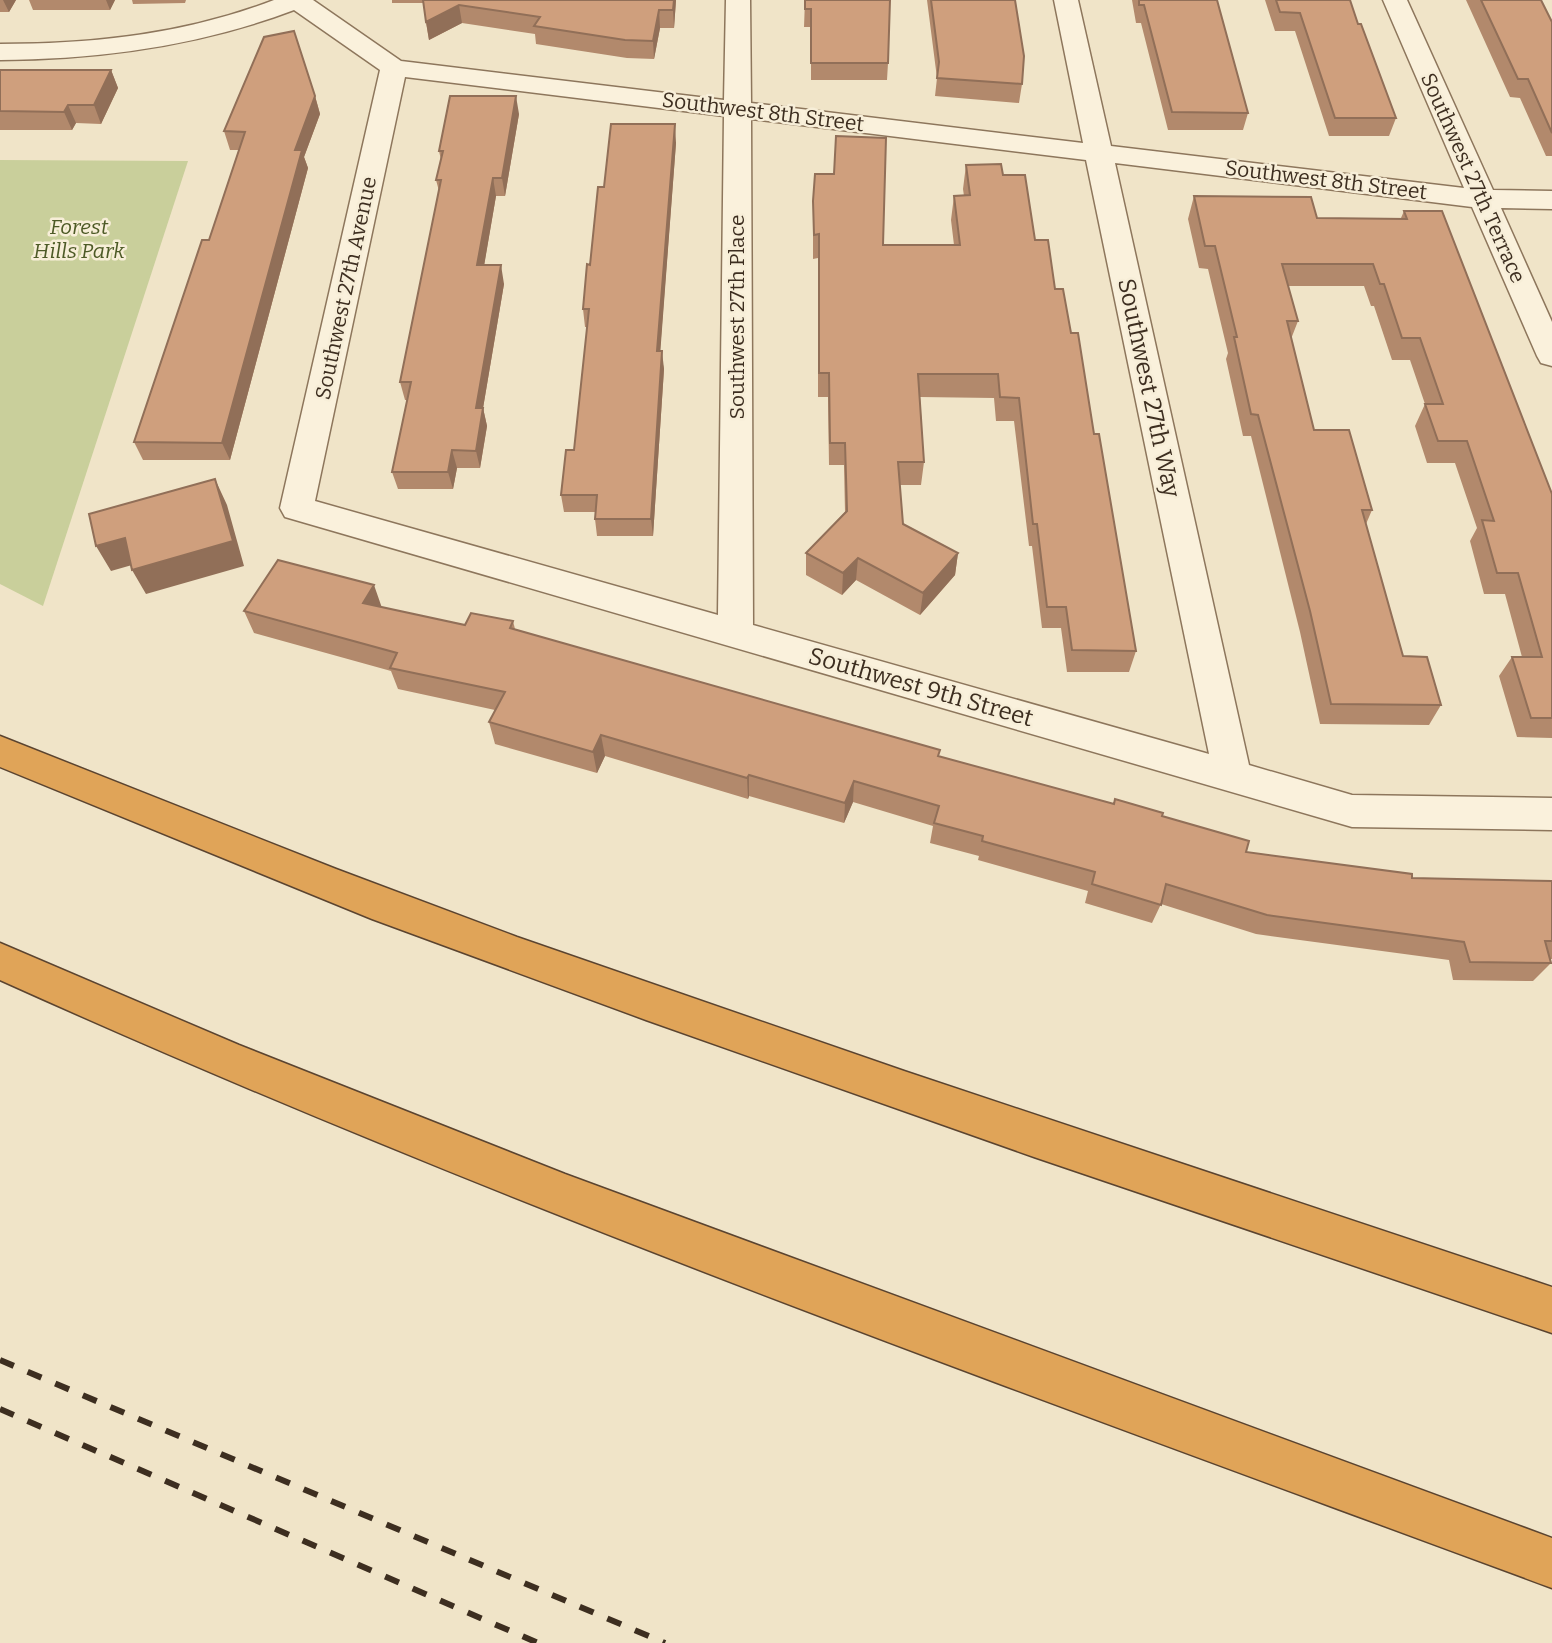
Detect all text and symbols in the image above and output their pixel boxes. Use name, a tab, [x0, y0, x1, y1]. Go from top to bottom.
street label: Southwest 27th Terrace	[1415, 69, 1531, 287]
street label: Southwest 8th Street	[660, 87, 866, 137]
street label: Southwest 8th Street	[1223, 155, 1429, 205]
street label: Southwest 27th Avenue	[310, 174, 382, 402]
park label: Forest Hills Park	[33, 214, 125, 264]
street label: Southwest 27th Place	[724, 215, 750, 419]
street label: Southwest 27th Way	[1112, 276, 1186, 500]
street label: Southwest 9th Street	[805, 642, 1037, 733]

